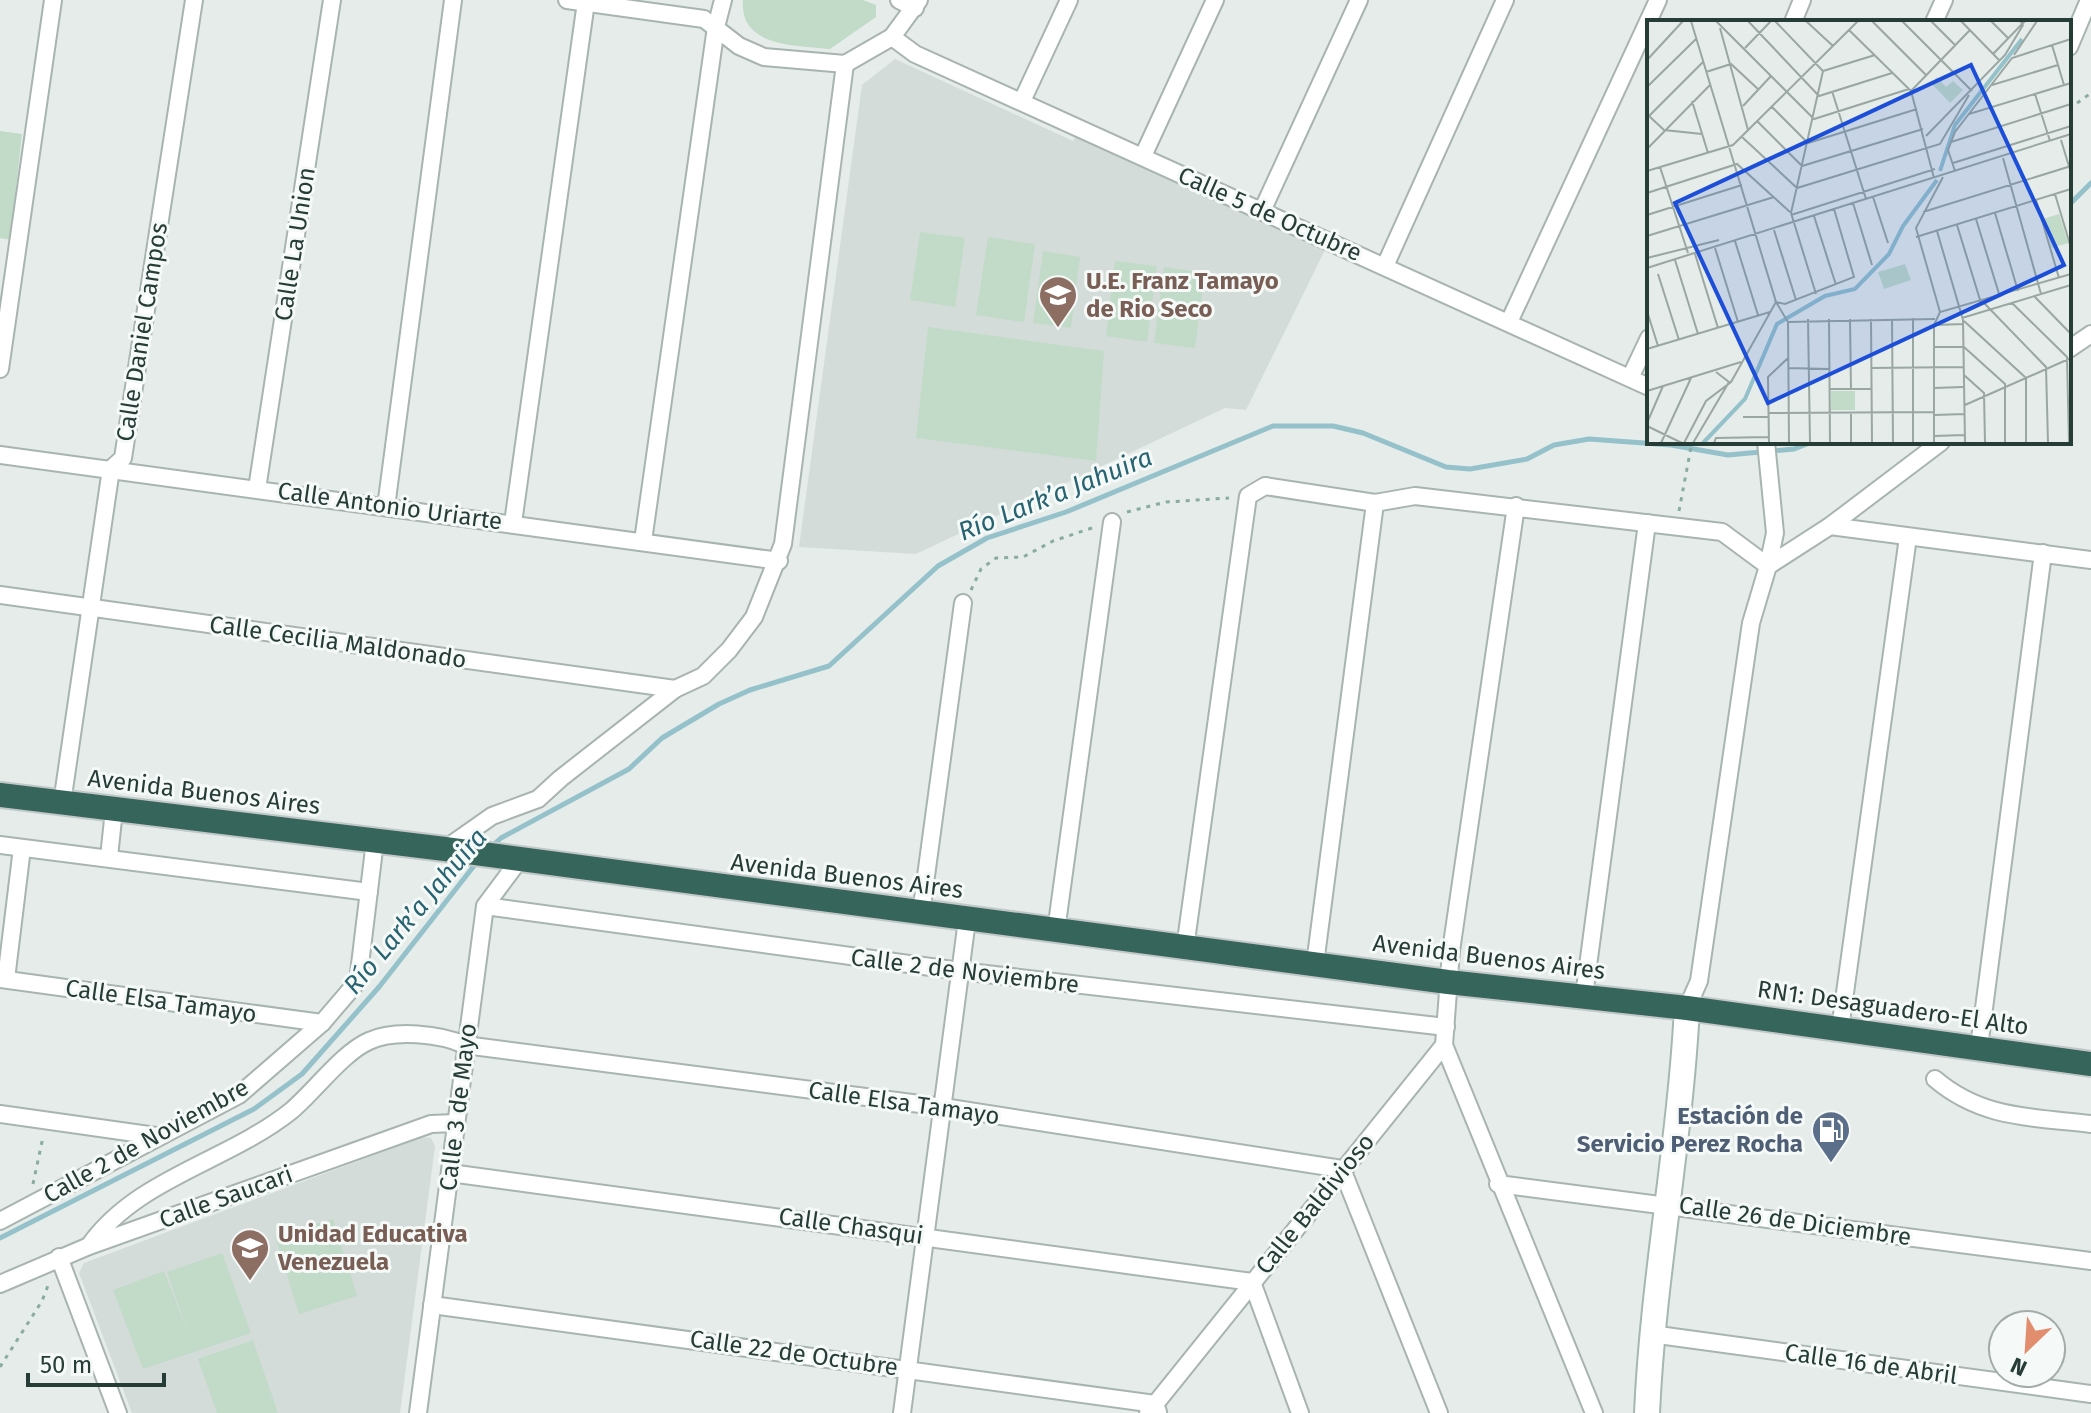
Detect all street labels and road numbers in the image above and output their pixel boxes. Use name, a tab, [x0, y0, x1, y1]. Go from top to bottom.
street label: Calle 5 de Octubre	[1174, 161, 1366, 267]
street label: Calle La Union	[269, 165, 321, 323]
street label: Calle Daniel Campos	[111, 221, 173, 443]
street label: Calle Antonio Uriarte	[276, 476, 504, 536]
street label: Calle Cecilia Maldonado	[208, 610, 468, 674]
street label: Avenida Buenos Aires	[86, 764, 322, 820]
street label: Avenida Buenos Aires	[729, 848, 965, 904]
street label: Avenida Buenos Aires	[1371, 929, 1607, 985]
street label: Calle 2 de Noviembre	[849, 943, 1081, 999]
street label: Calle Elsa Tamayo	[64, 974, 258, 1028]
street label: RN1: Desaguadero-El Alto	[1755, 975, 2031, 1041]
street label: Calle 3 de Mayo	[434, 1022, 482, 1192]
street label: Calle 2 de Noviembre	[39, 1073, 253, 1209]
street label: Calle Elsa Tamayo	[807, 1076, 1001, 1130]
street label: Calle Baldivioso	[1250, 1128, 1380, 1280]
street label: Calle Saucari	[156, 1160, 296, 1234]
street label: Calle 26 de Diciembre	[1677, 1191, 1913, 1251]
street label: Calle Chasqui	[777, 1202, 925, 1250]
street label: Calle 22 de Octubre	[688, 1325, 900, 1381]
street label: Calle 16 de Abril	[1783, 1338, 1959, 1390]

